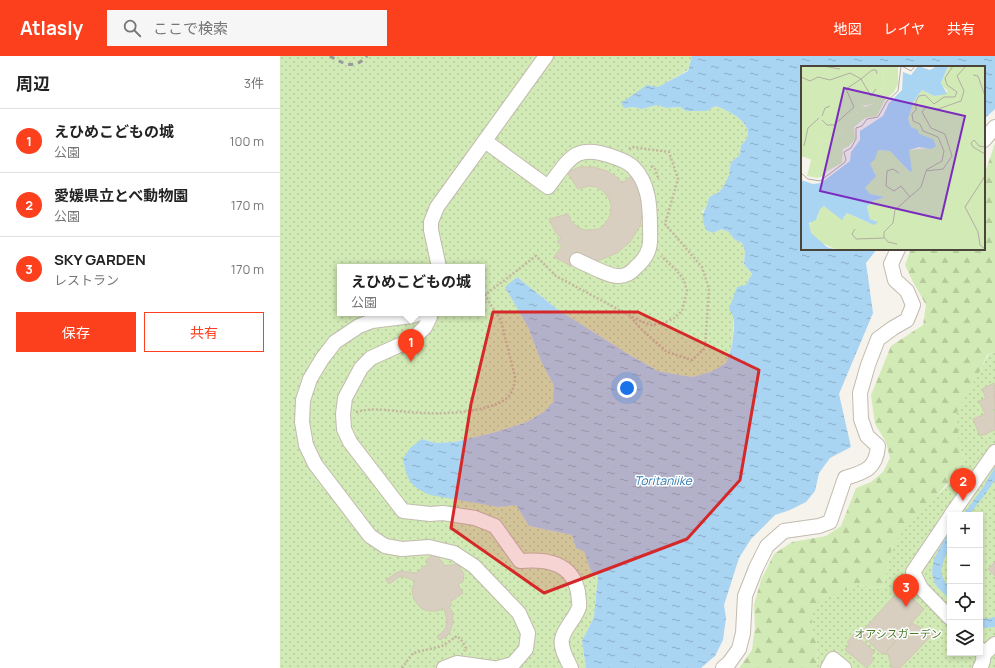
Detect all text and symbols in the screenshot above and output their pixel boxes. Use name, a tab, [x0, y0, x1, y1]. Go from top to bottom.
search box	[107, 10, 387, 46]
text: Atlasly	[20, 15, 83, 41]
icon: search	[121, 17, 143, 39]
text: ここで検索	[153, 18, 228, 39]
text: 地図	[833, 19, 861, 38]
text: レイヤ	[883, 19, 925, 38]
text: 共有	[947, 19, 975, 38]
inset map	[801, 66, 985, 250]
text: 周辺	[16, 72, 50, 95]
text: 3件	[244, 74, 264, 92]
text: えひめこどもの城	[54, 121, 174, 142]
text: 1	[26, 132, 32, 150]
text: 100 m	[229, 132, 264, 150]
text: 公園	[54, 143, 80, 161]
text: 愛媛県立とべ動物園	[54, 185, 188, 206]
text: 2	[25, 196, 33, 214]
text: 170 m	[231, 196, 264, 214]
text: 公園	[54, 207, 80, 225]
text: SKY GARDEN	[54, 249, 146, 270]
text: 3	[25, 260, 33, 278]
text: 170 m	[231, 260, 264, 278]
popup	[337, 264, 485, 316]
text: レストラン	[54, 271, 119, 289]
text: えひめこどもの城	[351, 271, 471, 292]
text: 公園	[351, 293, 377, 311]
button: 保存	[16, 312, 136, 352]
button: 共有	[144, 312, 264, 352]
pin: 1	[398, 329, 424, 362]
your location	[617, 378, 637, 398]
pin: 2	[950, 468, 976, 501]
water label: Toritaniike	[634, 472, 693, 489]
map controls	[947, 512, 983, 656]
button: +	[947, 512, 983, 548]
button: −	[947, 548, 983, 584]
pin: 3	[893, 574, 919, 607]
button: locate	[947, 584, 983, 620]
button: layers	[947, 620, 983, 656]
park label: オアシスガーデン	[854, 626, 942, 641]

